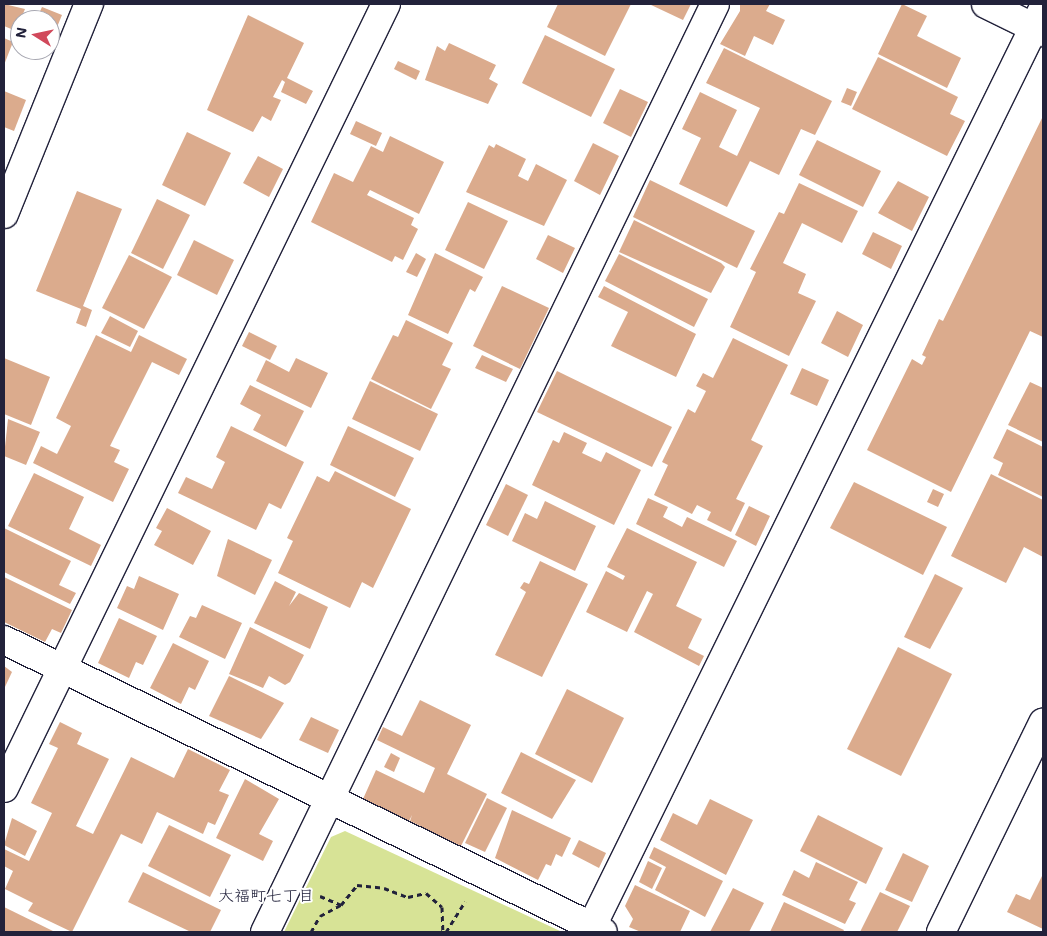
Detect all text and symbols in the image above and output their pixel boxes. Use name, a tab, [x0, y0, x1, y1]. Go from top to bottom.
north arrow	[10, 10, 60, 60]
text: N	[10, 26, 31, 39]
district label: 大福町七丁目	[218, 885, 314, 905]

